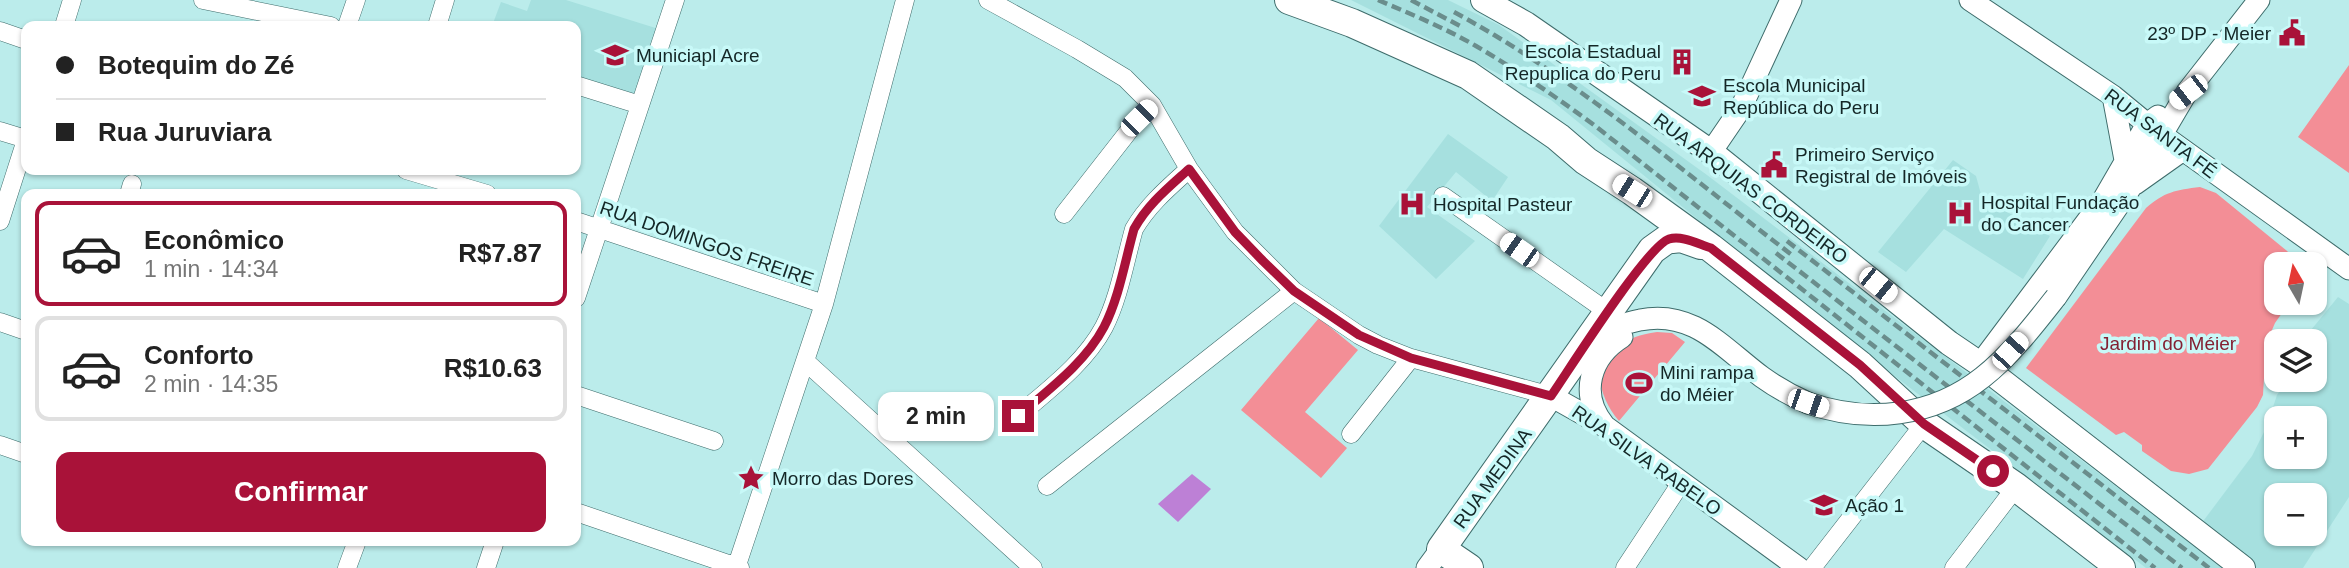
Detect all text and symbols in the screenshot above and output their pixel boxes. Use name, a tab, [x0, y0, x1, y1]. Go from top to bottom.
public building icon: 23º DP - Meier	[2277, 18, 2307, 48]
place label: 23º DP - Meier	[2147, 23, 2272, 44]
school or university icon: Municiapl Acre	[600, 40, 630, 70]
place label: Escola Estadual Repuplica do Peru	[1505, 41, 1661, 84]
place label: Municiapl Acre	[636, 45, 760, 66]
building icon: Escola Estadual Repuplica do Peru	[1667, 47, 1697, 77]
text: Botequim do Zé	[98, 50, 294, 80]
car	[2165, 71, 2212, 113]
place label: Escola Municipal República do Peru	[1723, 75, 1879, 118]
school or university icon: Escola Municipal República do Peru	[1687, 81, 1717, 111]
street label: RUA SANTA FÉ	[2101, 84, 2221, 182]
car	[1117, 96, 1162, 140]
street label: RUA ARQUIAS CORDEIRO	[1650, 109, 1851, 268]
text: Rua Juruviara	[98, 117, 271, 147]
place label: Primeiro Serviço Registral de Imóveis	[1795, 144, 1967, 187]
public building icon: Primeiro Serviço Registral de Imóveis	[1759, 150, 1789, 180]
car	[1609, 171, 1656, 211]
hospital icon: Hospital Pasteur	[1397, 189, 1427, 219]
place label: Hospital Fundação do Cancer	[1981, 192, 2139, 235]
place label: Hospital Pasteur	[1433, 194, 1573, 215]
street label: RUA DOMINGOS FREIRE	[597, 197, 817, 290]
hospital icon: Hospital Fundação do Cancer	[1945, 198, 1975, 228]
icon: car	[60, 222, 123, 285]
text: Econômico	[144, 225, 284, 255]
car	[1496, 229, 1543, 271]
text: R$7.87	[458, 238, 542, 268]
north arrow	[2264, 252, 2328, 315]
map controls	[2264, 252, 2327, 546]
text: 1 min · 14:34	[144, 256, 278, 282]
car	[1856, 264, 1901, 306]
car	[1989, 328, 2032, 374]
button: layers	[2264, 329, 2327, 392]
park label: Jardim do Méier	[2100, 333, 2237, 354]
icon: car	[60, 337, 123, 400]
text: Conforto	[144, 340, 254, 370]
text: R$10.63	[444, 353, 542, 383]
place label: Mini rampa do Méier	[1660, 362, 1754, 405]
sports icon: Mini rampa do Méier	[1624, 368, 1654, 398]
text: 2 min · 14:35	[144, 371, 278, 397]
car	[1785, 386, 1832, 420]
callout: 2 min	[878, 392, 993, 440]
route end	[1002, 400, 1034, 432]
street label: RUA SILVA RABELO	[1568, 401, 1725, 520]
text: 2 min	[906, 403, 966, 429]
button: +	[2264, 406, 2327, 469]
street label: RUA MEDINA	[1449, 424, 1536, 532]
button: Confirmar	[56, 452, 546, 532]
route start	[1977, 455, 2009, 487]
place icon: Morro das Dores	[736, 463, 766, 493]
place label: Morro das Dores	[772, 468, 914, 489]
button: −	[2264, 483, 2327, 546]
school or university icon: Ação 1	[1809, 490, 1839, 520]
place label: Ação 1	[1845, 495, 1904, 516]

